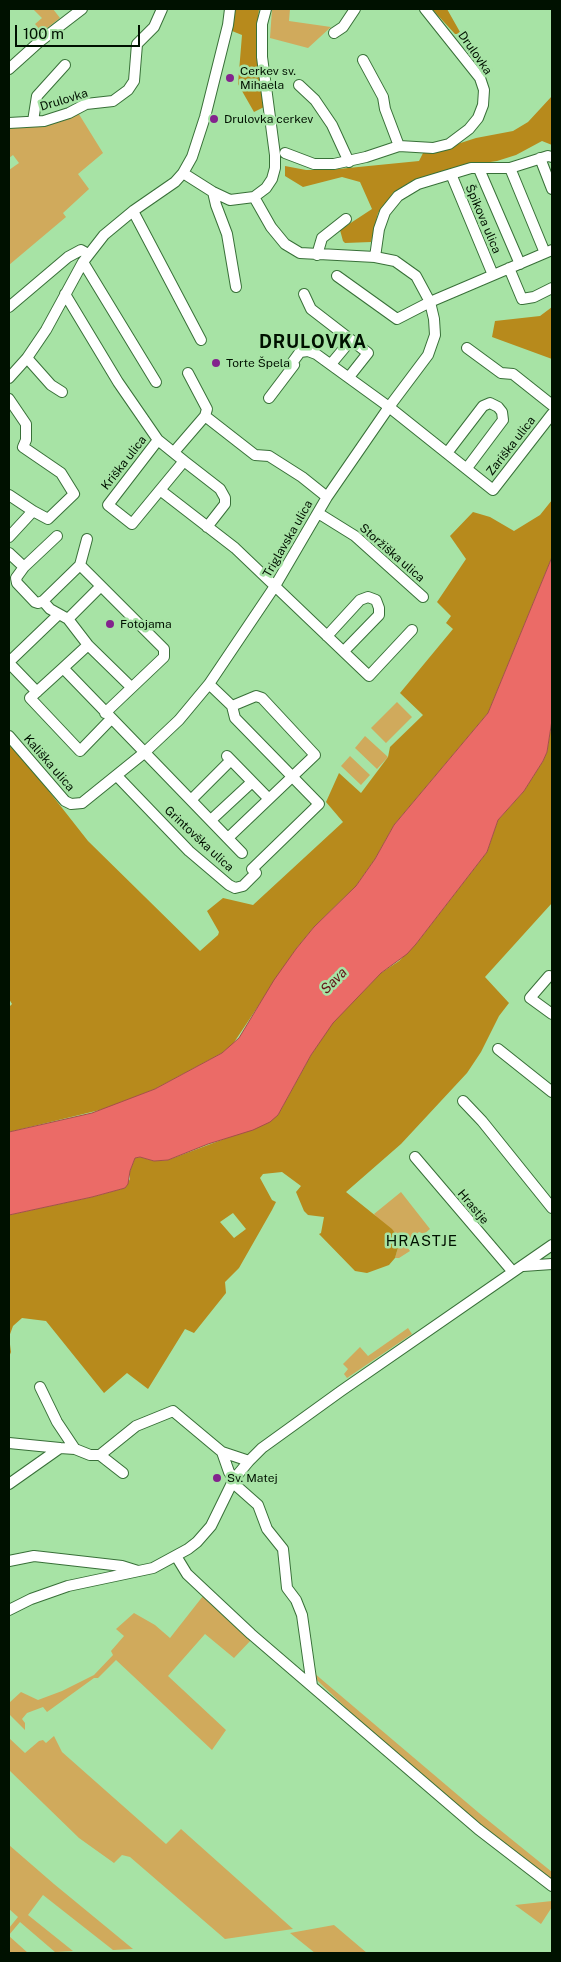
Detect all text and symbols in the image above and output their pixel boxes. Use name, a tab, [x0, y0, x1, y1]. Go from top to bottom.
scale bar	[18, 15, 142, 47]
text: 100 m	[23, 25, 64, 42]
street label: Drulovka	[455, 29, 495, 77]
place label: Cerkev sv. Mihaela	[240, 64, 296, 92]
marker: Cerkev sv. Mihaela	[224, 72, 236, 84]
street label: Drulovka	[38, 86, 90, 114]
place label: Drulovka cerkev	[224, 112, 313, 126]
marker: Drulovka cerkev	[208, 113, 220, 125]
street label: Špikova ulica	[462, 182, 504, 256]
district label: DRULOVKA	[258, 331, 368, 353]
place label: Torte Špela	[226, 356, 290, 370]
marker: Torte Špela	[210, 357, 222, 369]
street label: Zariška ulica	[484, 414, 538, 478]
street label: Kriška ulica	[98, 433, 150, 493]
street label: Triglavska ulica	[260, 498, 316, 580]
street label: Storžiška ulica	[357, 521, 427, 585]
place label: Fotojama	[120, 617, 172, 631]
marker: Fotojama	[104, 618, 116, 630]
street label: Kališka ulica	[21, 732, 77, 794]
street label: Grintovška ulica	[161, 803, 237, 875]
water label: Sava	[317, 964, 351, 998]
street label: Hrastje	[454, 1187, 492, 1227]
district label: HRASTJE	[385, 1232, 459, 1250]
place label: Sv. Matej	[227, 1471, 278, 1485]
marker: Sv. Matej	[211, 1472, 223, 1484]

